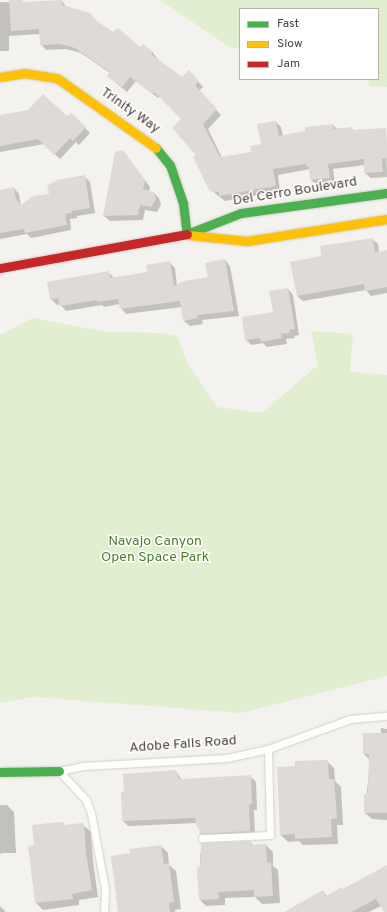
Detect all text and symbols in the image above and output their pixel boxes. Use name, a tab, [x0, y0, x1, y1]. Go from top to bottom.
legend	[239, 8, 379, 80]
text: Fast	[277, 16, 299, 32]
text: Slow	[277, 36, 303, 52]
text: Jam	[277, 56, 300, 72]
street label: Trinity Way	[97, 84, 163, 138]
street label: Del Cerro Boulevard	[232, 174, 358, 210]
park label: Navajo Canyon Open Space Park	[101, 534, 209, 566]
street label: Adobe Falls Road	[129, 733, 237, 757]

